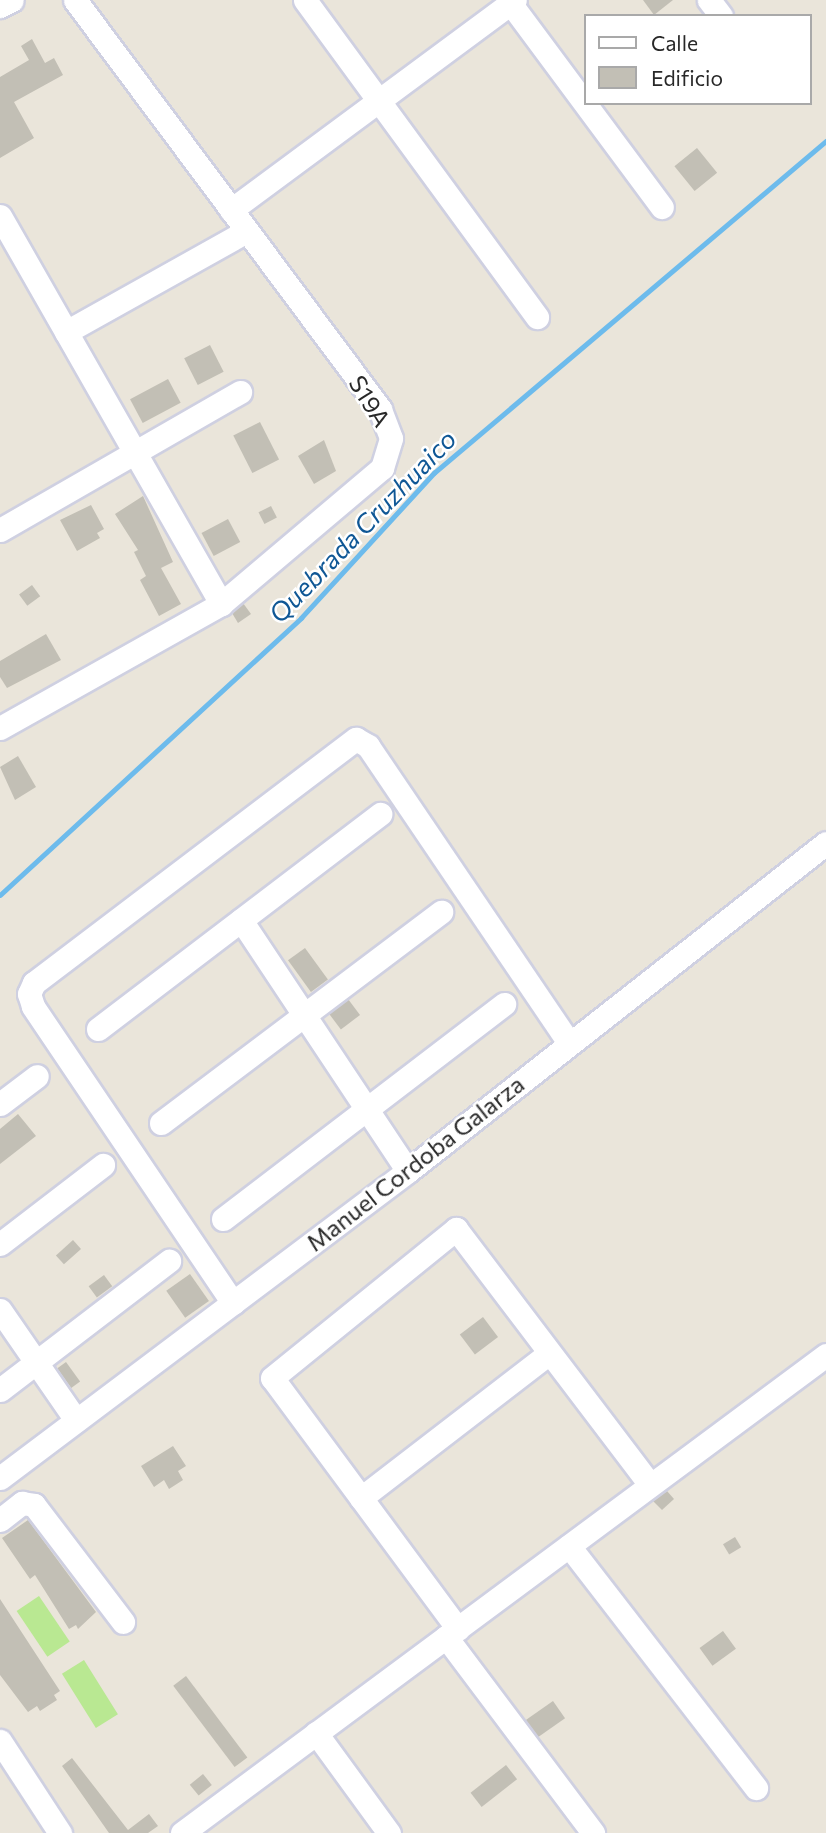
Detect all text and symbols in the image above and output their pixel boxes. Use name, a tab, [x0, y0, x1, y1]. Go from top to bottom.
legend	[584, 14, 812, 105]
text: Calle	[651, 30, 698, 55]
text: Edificio	[651, 65, 723, 90]
street label: S19A	[343, 370, 397, 432]
water label: Quebrada Cruzhuaico	[262, 423, 462, 629]
street label: Manuel Cordoba Galarza	[300, 1069, 530, 1257]

